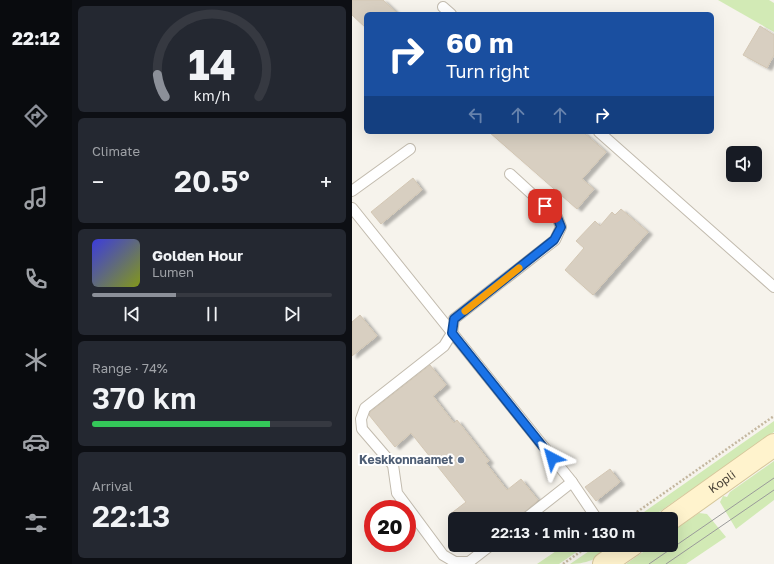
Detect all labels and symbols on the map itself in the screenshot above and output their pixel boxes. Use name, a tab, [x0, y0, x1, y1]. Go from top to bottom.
pin	[528, 189, 562, 223]
position arrow	[531, 437, 573, 479]
place label: Keskkonnaamet	[359, 452, 453, 467]
marker: Keskkonnaamet	[456, 455, 466, 465]
street label: Kopli	[705, 467, 738, 496]
speed limit sign: 20	[364, 500, 416, 552]

